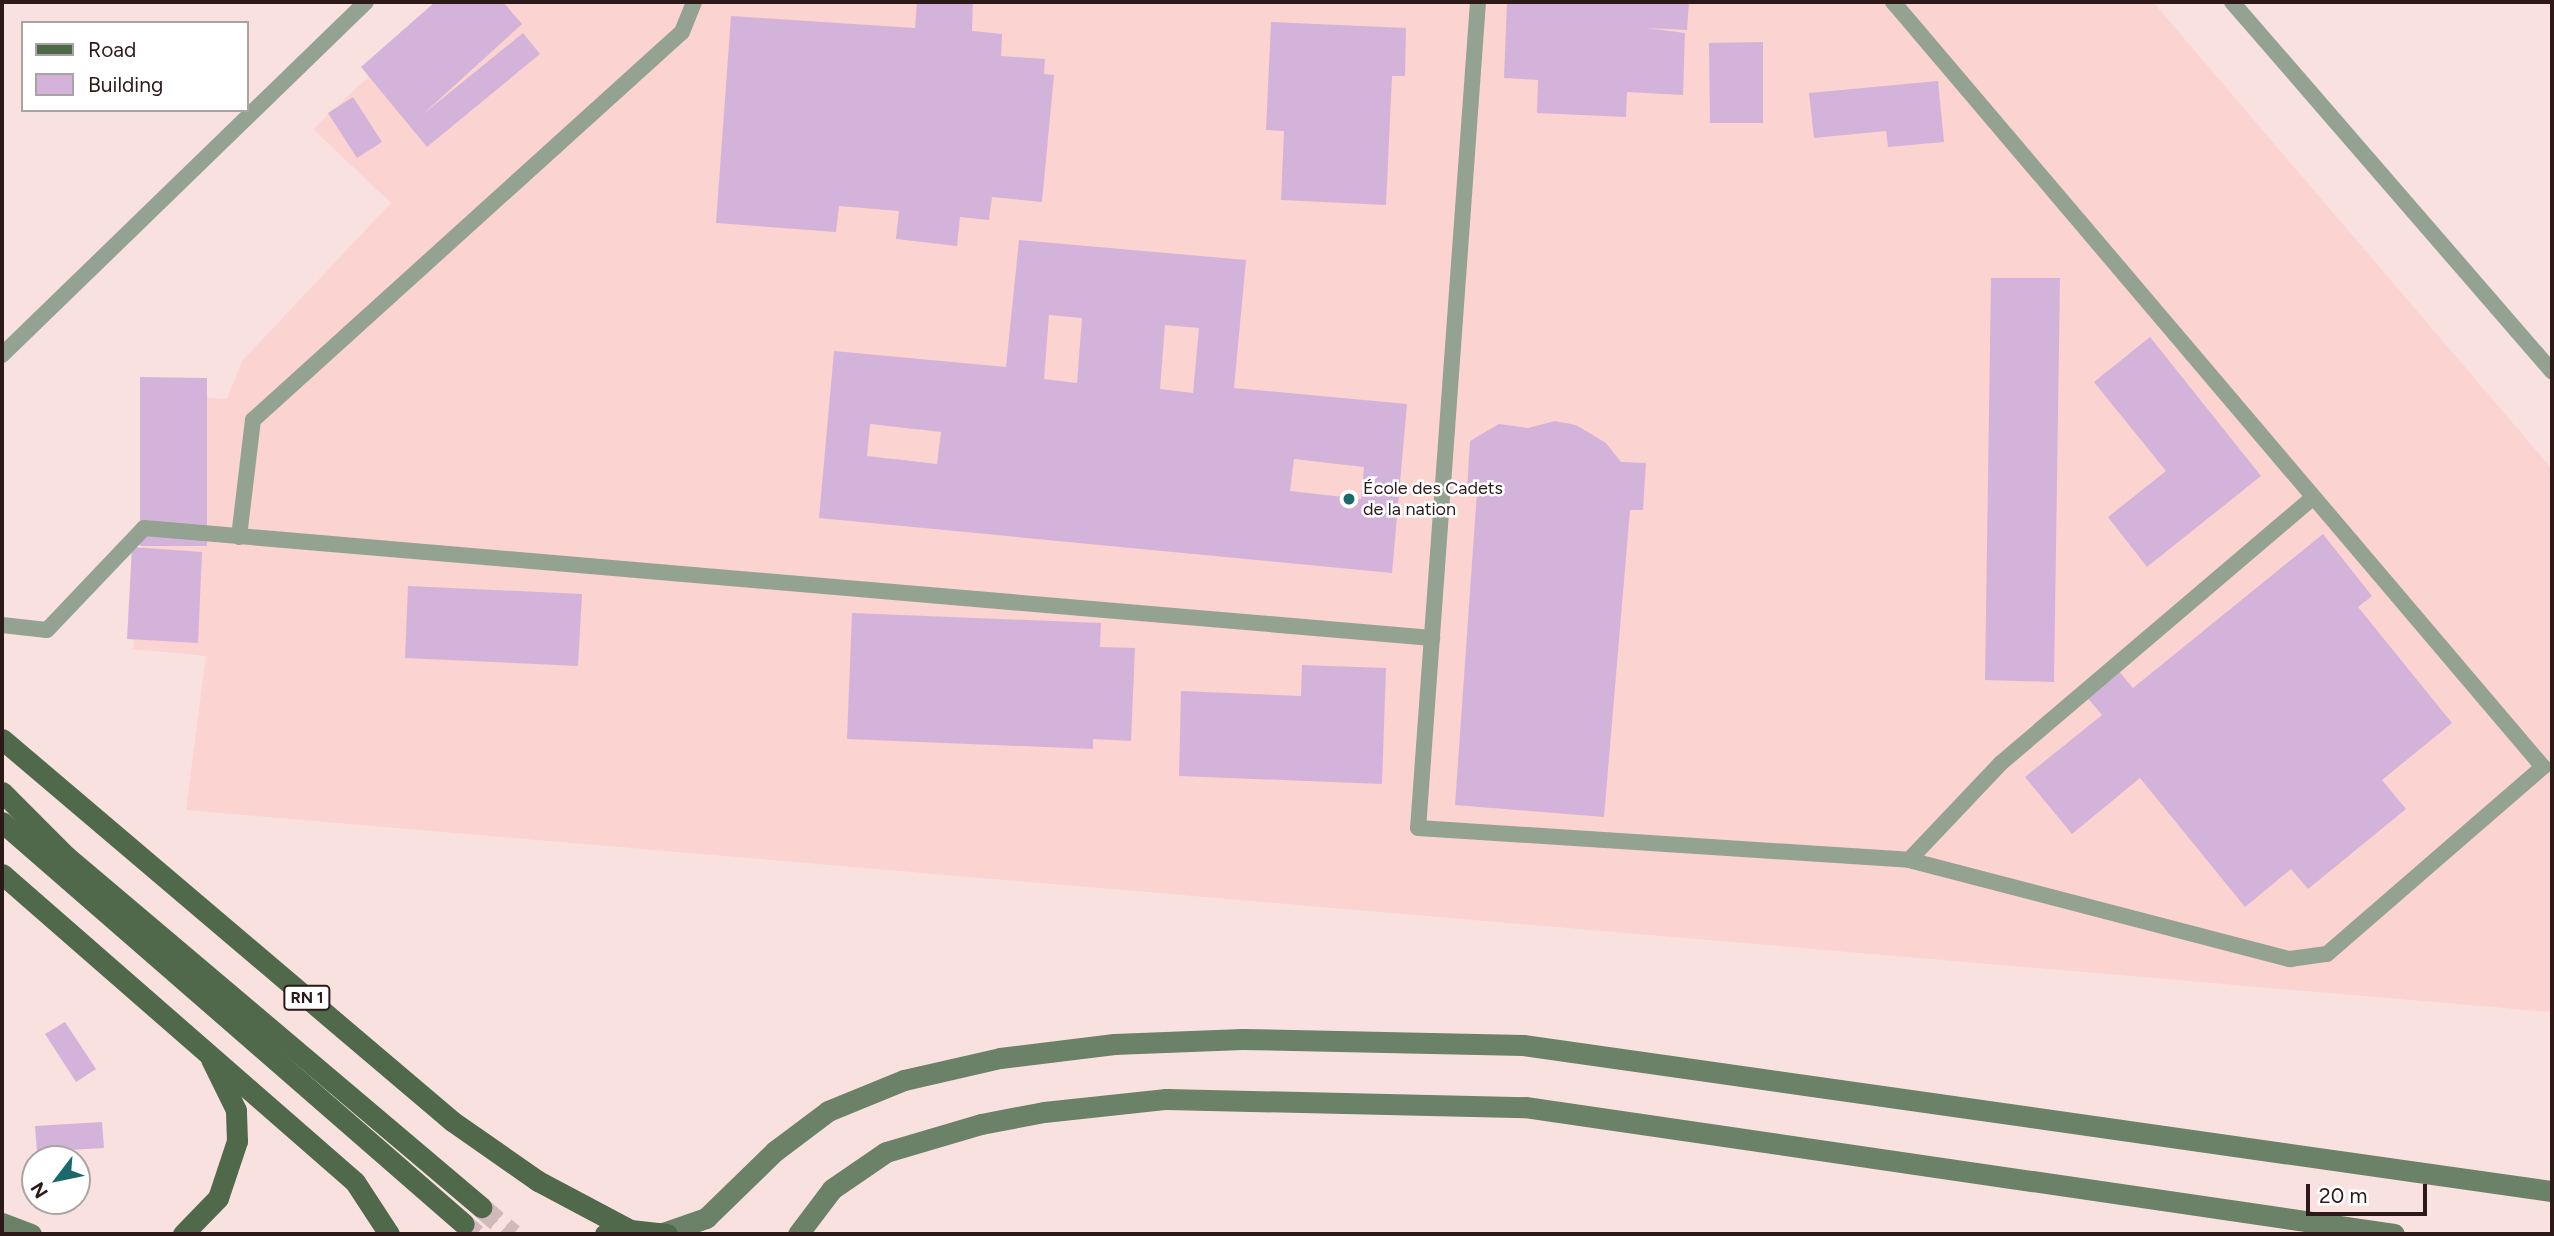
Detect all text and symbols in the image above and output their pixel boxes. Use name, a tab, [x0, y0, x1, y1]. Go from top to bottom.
legend	[21, 21, 248, 112]
text: Road	[88, 37, 136, 62]
text: Building	[88, 72, 163, 97]
place label: École des Cadets de la nation	[1363, 478, 1503, 520]
marker: École des Cadets de la nation	[1341, 491, 1357, 507]
road number: RN 1	[282, 986, 332, 1010]
north arrow	[21, 1145, 91, 1215]
scale bar	[2309, 1170, 2430, 1214]
text: N	[26, 1178, 53, 1203]
text: 20 m	[2319, 1183, 2367, 1208]

